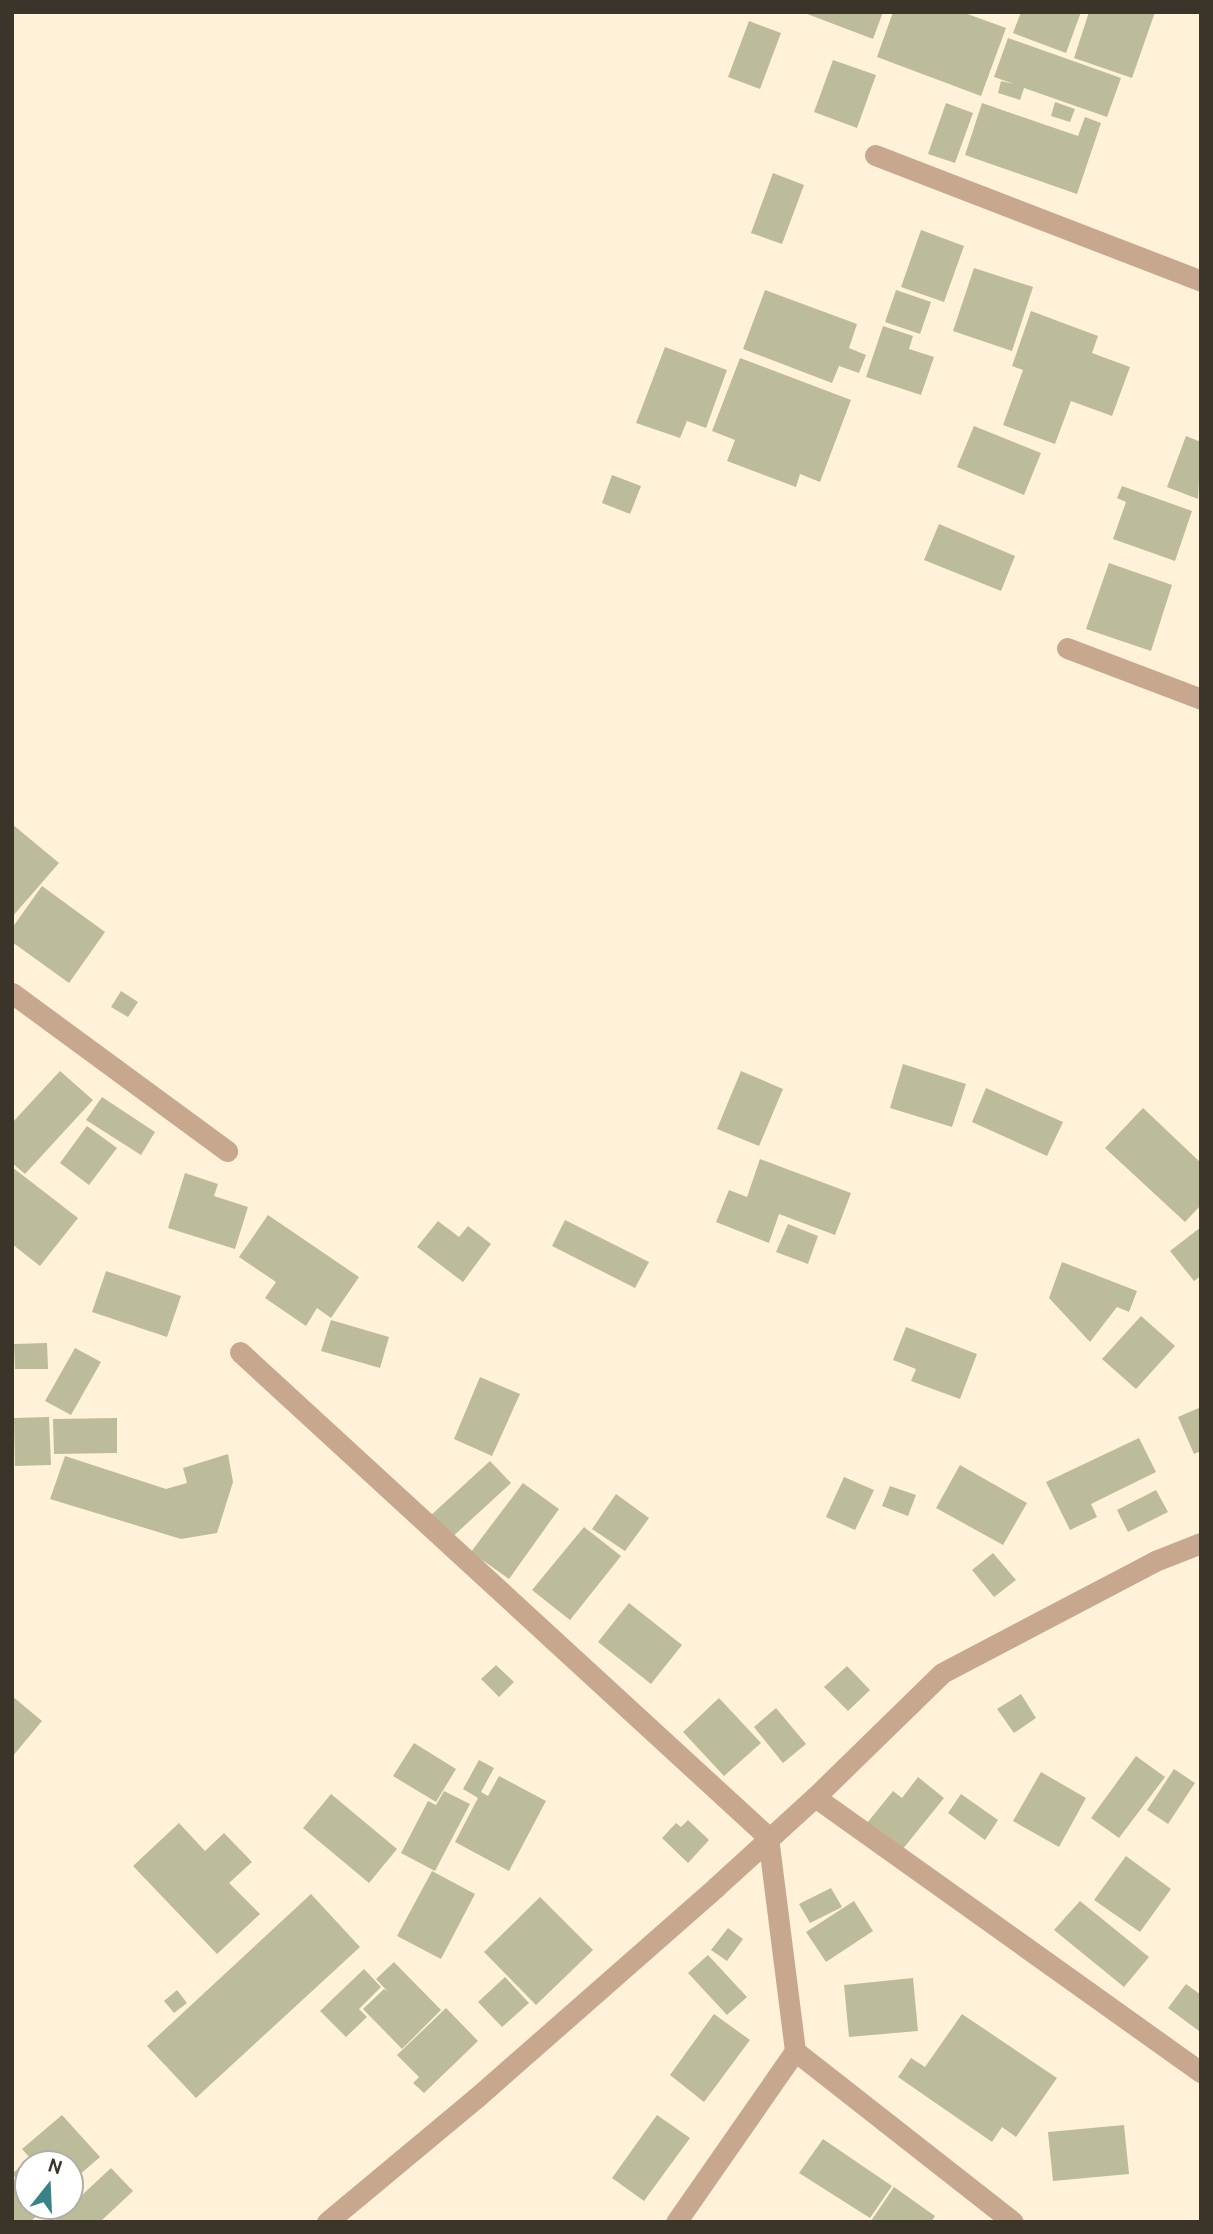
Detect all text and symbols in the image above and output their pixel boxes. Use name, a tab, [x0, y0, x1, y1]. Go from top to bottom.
north arrow	[14, 2150, 84, 2220]
text: N	[45, 2153, 65, 2179]

